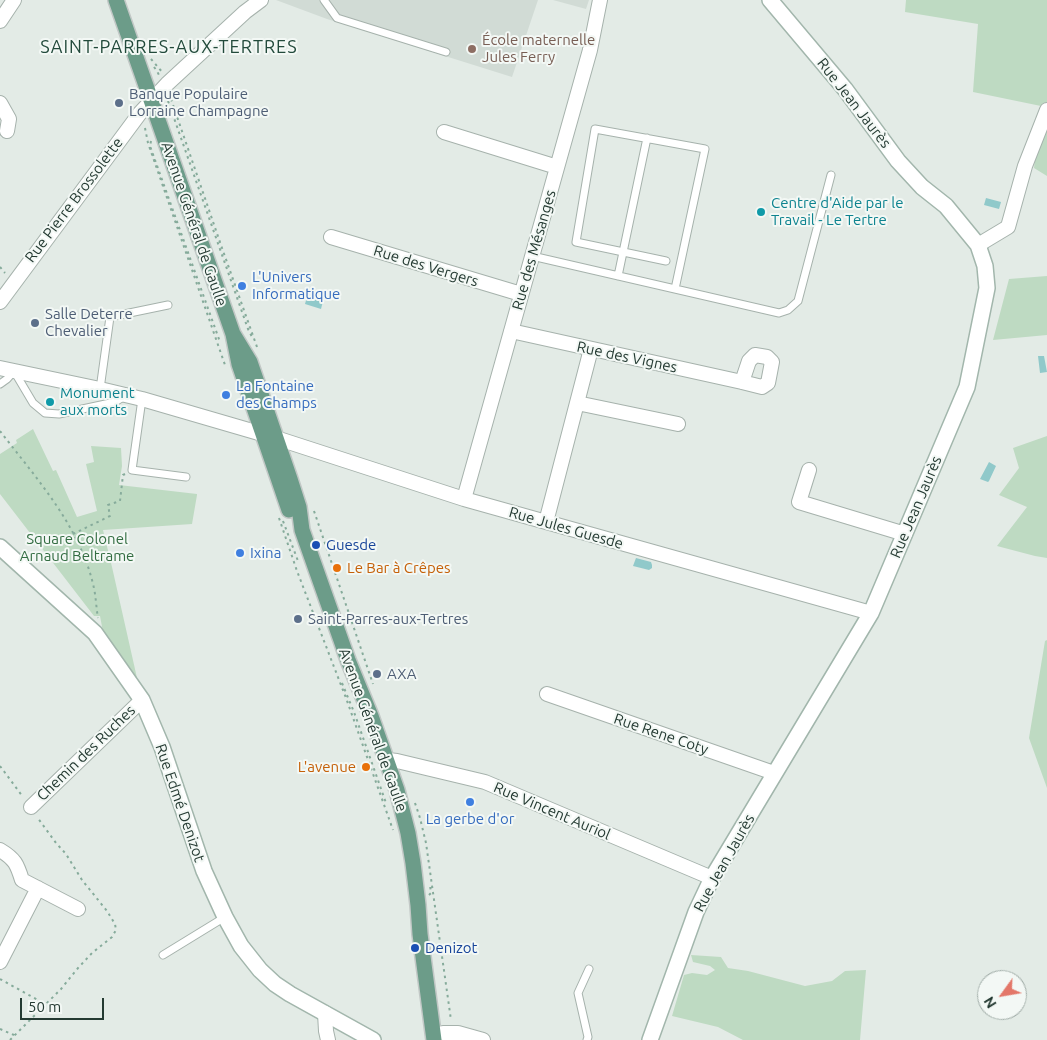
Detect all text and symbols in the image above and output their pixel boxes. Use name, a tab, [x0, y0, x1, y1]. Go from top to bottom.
place label: École maternelle Jules Ferry	[482, 31, 595, 66]
district label: SAINT-PARRES-AUX-TERTRES	[37, 36, 301, 58]
marker: École maternelle Jules Ferry	[466, 43, 478, 55]
street label: Rue Jean Jaurès	[813, 54, 895, 152]
place label: Banque Populaire Lorraine Champagne	[129, 85, 269, 120]
marker: Banque Populaire Lorraine Champagne	[113, 97, 125, 109]
street label: Rue Pierre Brossolette	[21, 134, 127, 266]
street label: Avenue Général de Gaulle	[157, 139, 231, 309]
street label: Rue des Mésanges	[508, 188, 560, 312]
place label: Centre d'Aide par le Travail - Le Tertre	[771, 194, 903, 229]
marker: Centre d'Aide par le Travail - Le Tertre	[755, 206, 767, 218]
street label: Rue des Vergers	[371, 242, 481, 290]
place label: L'Univers Informatique	[252, 268, 340, 303]
marker: L'Univers Informatique	[236, 280, 248, 292]
place label: Salle Deterre Chevalier	[45, 305, 133, 340]
marker: Salle Deterre Chevalier	[29, 317, 41, 329]
street label: Rue des Vignes	[575, 338, 679, 376]
place label: La Fontaine des Champs	[236, 377, 317, 412]
place label: Monument aux morts	[60, 384, 135, 419]
marker: La Fontaine des Champs	[220, 389, 232, 401]
marker: Monument aux morts	[44, 396, 56, 408]
street label: Rue Jean Jaurès	[886, 453, 946, 561]
street label: Rue Jules Guesde	[507, 503, 625, 553]
park label: Square Colonel Arnaud Beltrame	[20, 530, 134, 565]
place label: Guesde	[326, 536, 376, 554]
marker: Guesde	[310, 539, 322, 551]
place label: Ixina	[250, 544, 281, 562]
marker: Ixina	[234, 547, 246, 559]
place label: Le Bar à Crêpes	[347, 559, 451, 577]
marker: Le Bar à Crêpes	[331, 562, 343, 574]
place label: Saint-Parres-aux-Tertres	[308, 610, 468, 628]
marker: Saint-Parres-aux-Tertres	[292, 613, 304, 625]
street label: Avenue Général de Gaulle	[335, 646, 411, 814]
place label: AXA	[387, 665, 417, 683]
marker: AXA	[371, 668, 383, 680]
street label: Chemin des Ruches	[33, 701, 139, 805]
street label: Rue Rene Coty	[611, 709, 711, 759]
street label: Rue Edmé Denizot	[151, 742, 209, 864]
place label: L'avenue	[298, 758, 356, 776]
marker: L'avenue	[360, 761, 372, 773]
street label: Rue Vincent Auriol	[491, 778, 613, 844]
marker: La gerbe d'or	[464, 796, 476, 808]
place label: La gerbe d'or	[426, 810, 514, 828]
street label: Rue Jean Jaurès	[690, 811, 758, 915]
place label: Denizot	[425, 939, 477, 957]
marker: Denizot	[409, 942, 421, 954]
north arrow	[977, 970, 1027, 1020]
scale bar	[22, 988, 106, 1020]
text: N	[981, 994, 1000, 1011]
text: 50 m	[28, 998, 61, 1015]

